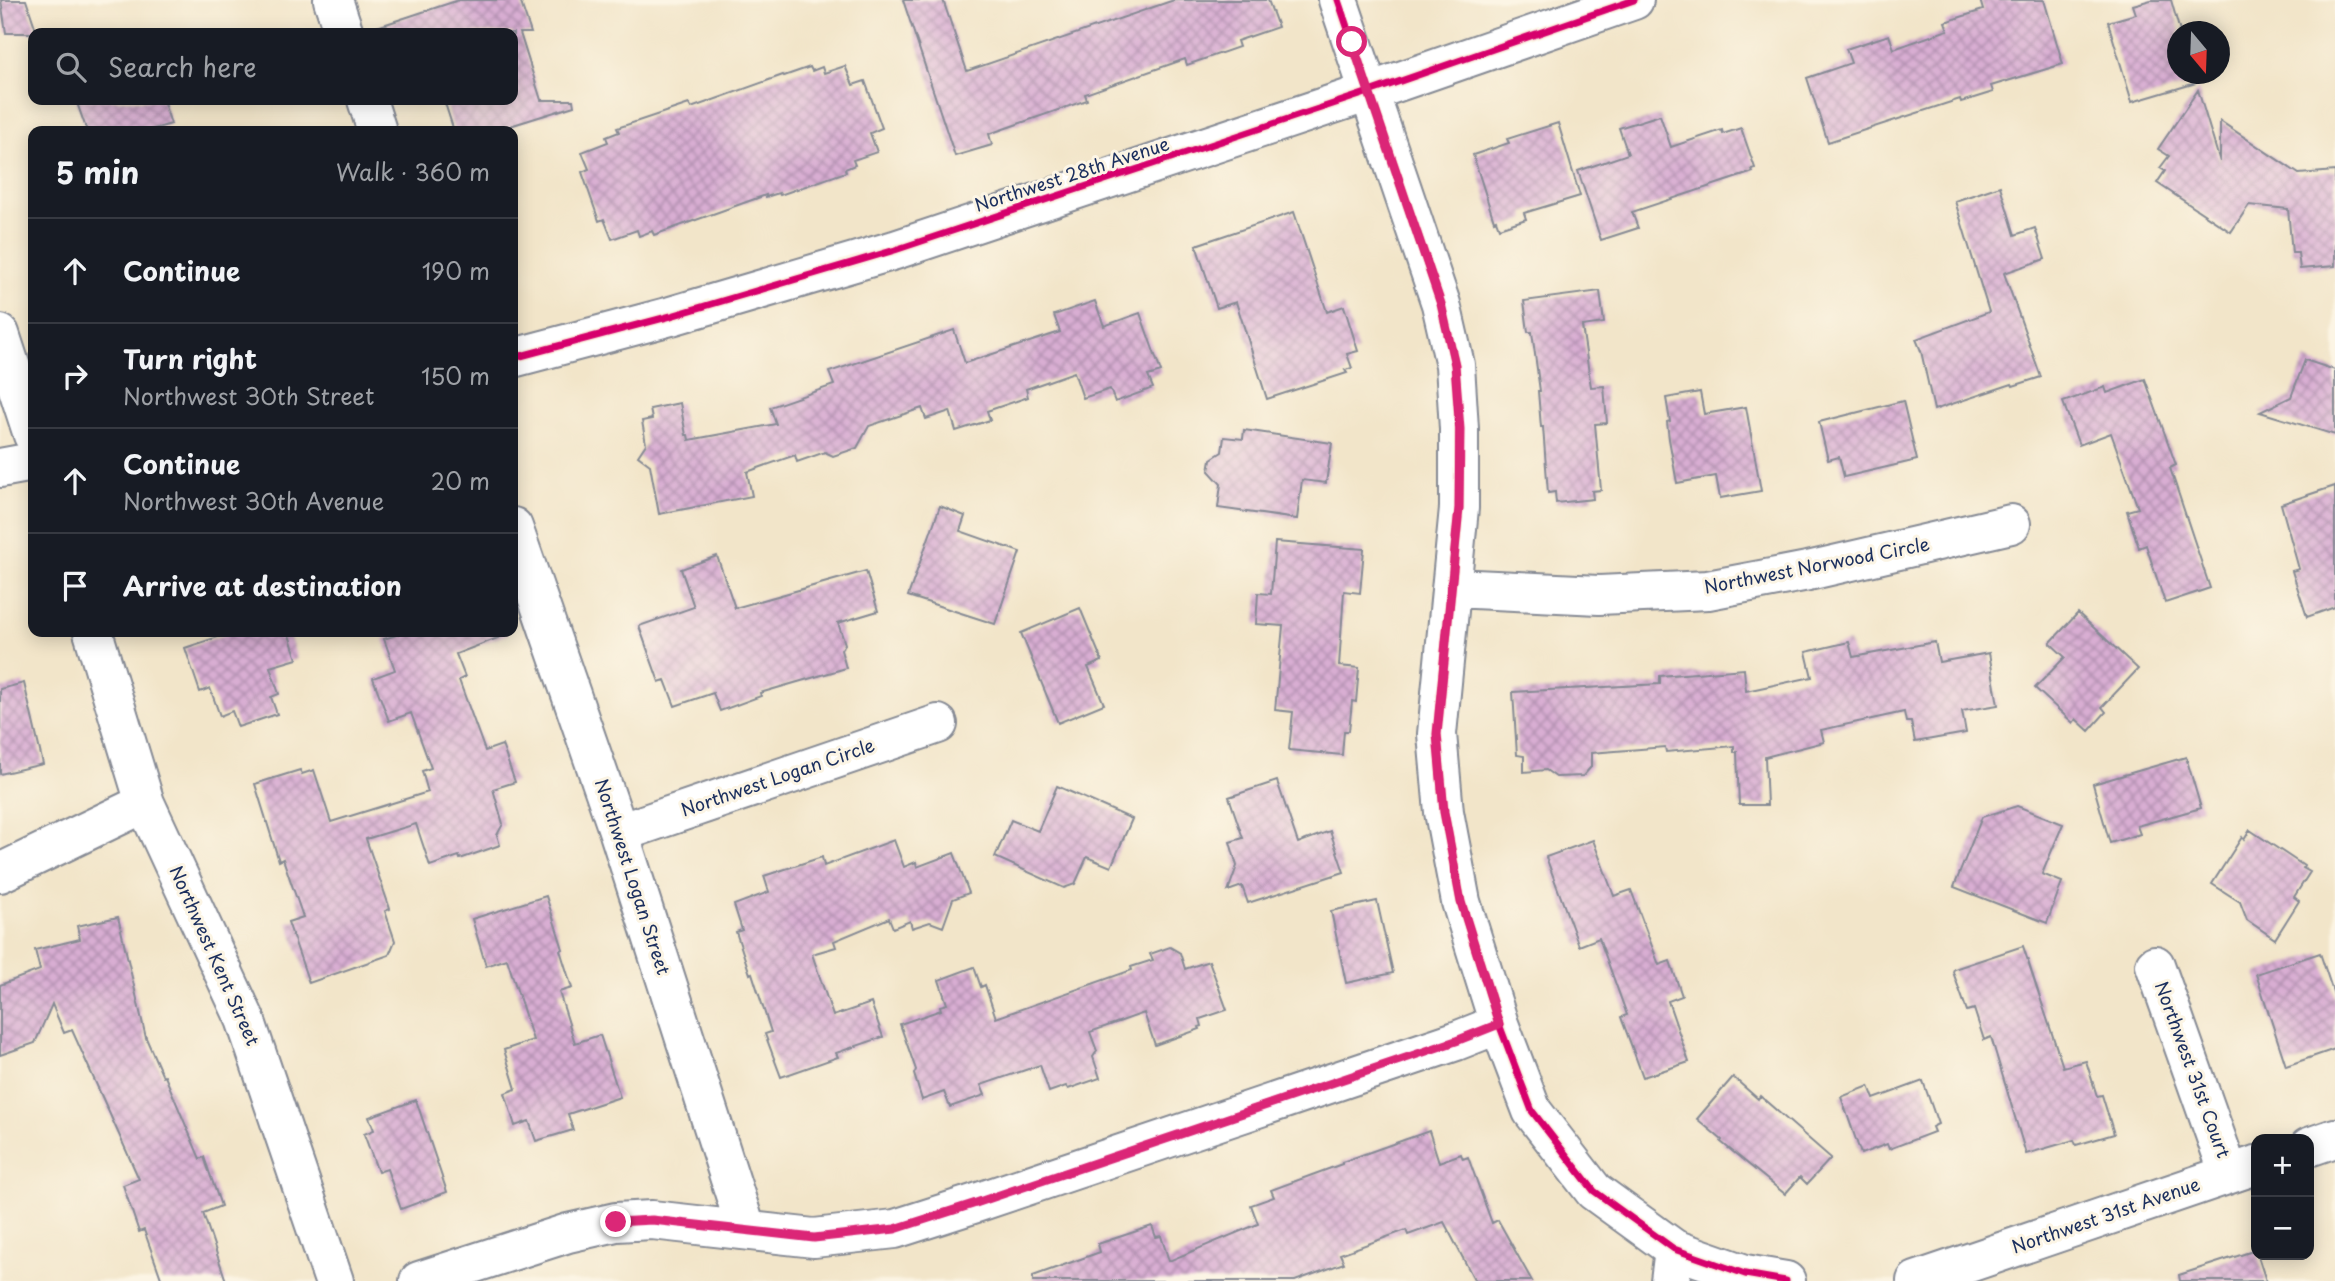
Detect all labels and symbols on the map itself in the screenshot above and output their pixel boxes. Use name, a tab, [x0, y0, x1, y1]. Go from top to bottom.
north arrow	[2167, 21, 2230, 84]
route start	[1336, 26, 1367, 57]
street label: Northwest 28th Avenue	[971, 129, 1173, 218]
street label: Northwest Norwood Circle	[1702, 529, 1932, 600]
street label: Northwest Logan Circle	[677, 731, 878, 822]
street label: Northwest Logan Street	[589, 775, 678, 978]
street label: Northwest Kent Street	[163, 861, 267, 1050]
street label: Northwest 31st Court	[2149, 977, 2238, 1162]
street label: Northwest 31st Avenue	[2008, 1170, 2203, 1259]
route end	[600, 1206, 631, 1237]

